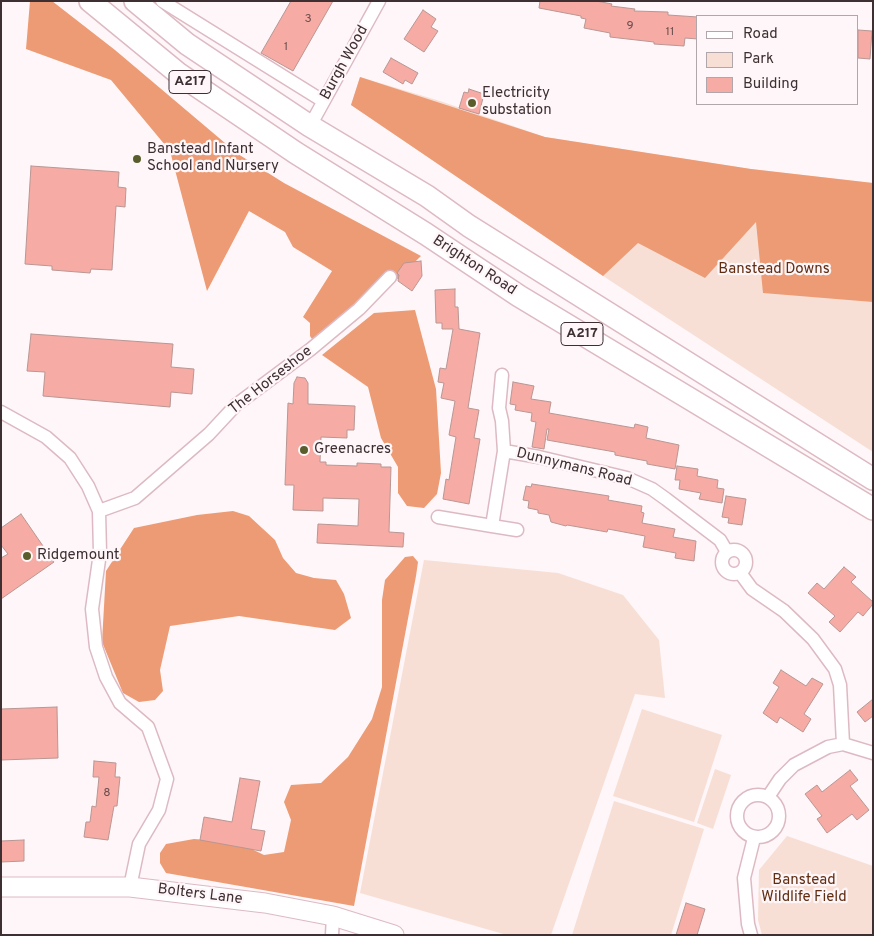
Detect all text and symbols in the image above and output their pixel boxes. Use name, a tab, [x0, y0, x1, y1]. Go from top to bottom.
house number: 3	[304, 13, 312, 27]
legend	[696, 15, 859, 105]
house number: 9	[626, 20, 634, 34]
street label: Burgh Wood	[317, 23, 373, 103]
text: Road	[743, 25, 778, 44]
house number: 11	[666, 26, 674, 40]
house number: 1	[284, 41, 288, 55]
text: Park	[743, 50, 774, 69]
road number: A217	[169, 70, 211, 94]
text: Building	[743, 75, 798, 94]
place label: Electricity substation	[482, 85, 552, 120]
marker: Electricity substation	[466, 97, 478, 109]
place label: Banstead Infant School and Nursery	[147, 141, 279, 176]
marker: Banstead Infant School and Nursery	[131, 153, 143, 165]
street label: Brighton Road	[429, 232, 519, 300]
park label: Banstead Downs	[718, 261, 830, 279]
road number: A217	[561, 322, 603, 346]
street label: The Horseshoe	[226, 343, 316, 419]
place label: Greenacres	[314, 441, 391, 459]
marker: Greenacres	[298, 444, 310, 456]
street label: Dunnymans Road	[514, 445, 634, 491]
place label: Ridgemount	[37, 547, 120, 565]
marker: Ridgemount	[21, 550, 33, 562]
house number: 8	[103, 787, 111, 801]
park label: Banstead Wildlife Field	[761, 872, 847, 907]
street label: Bolters Lane	[156, 881, 244, 909]

